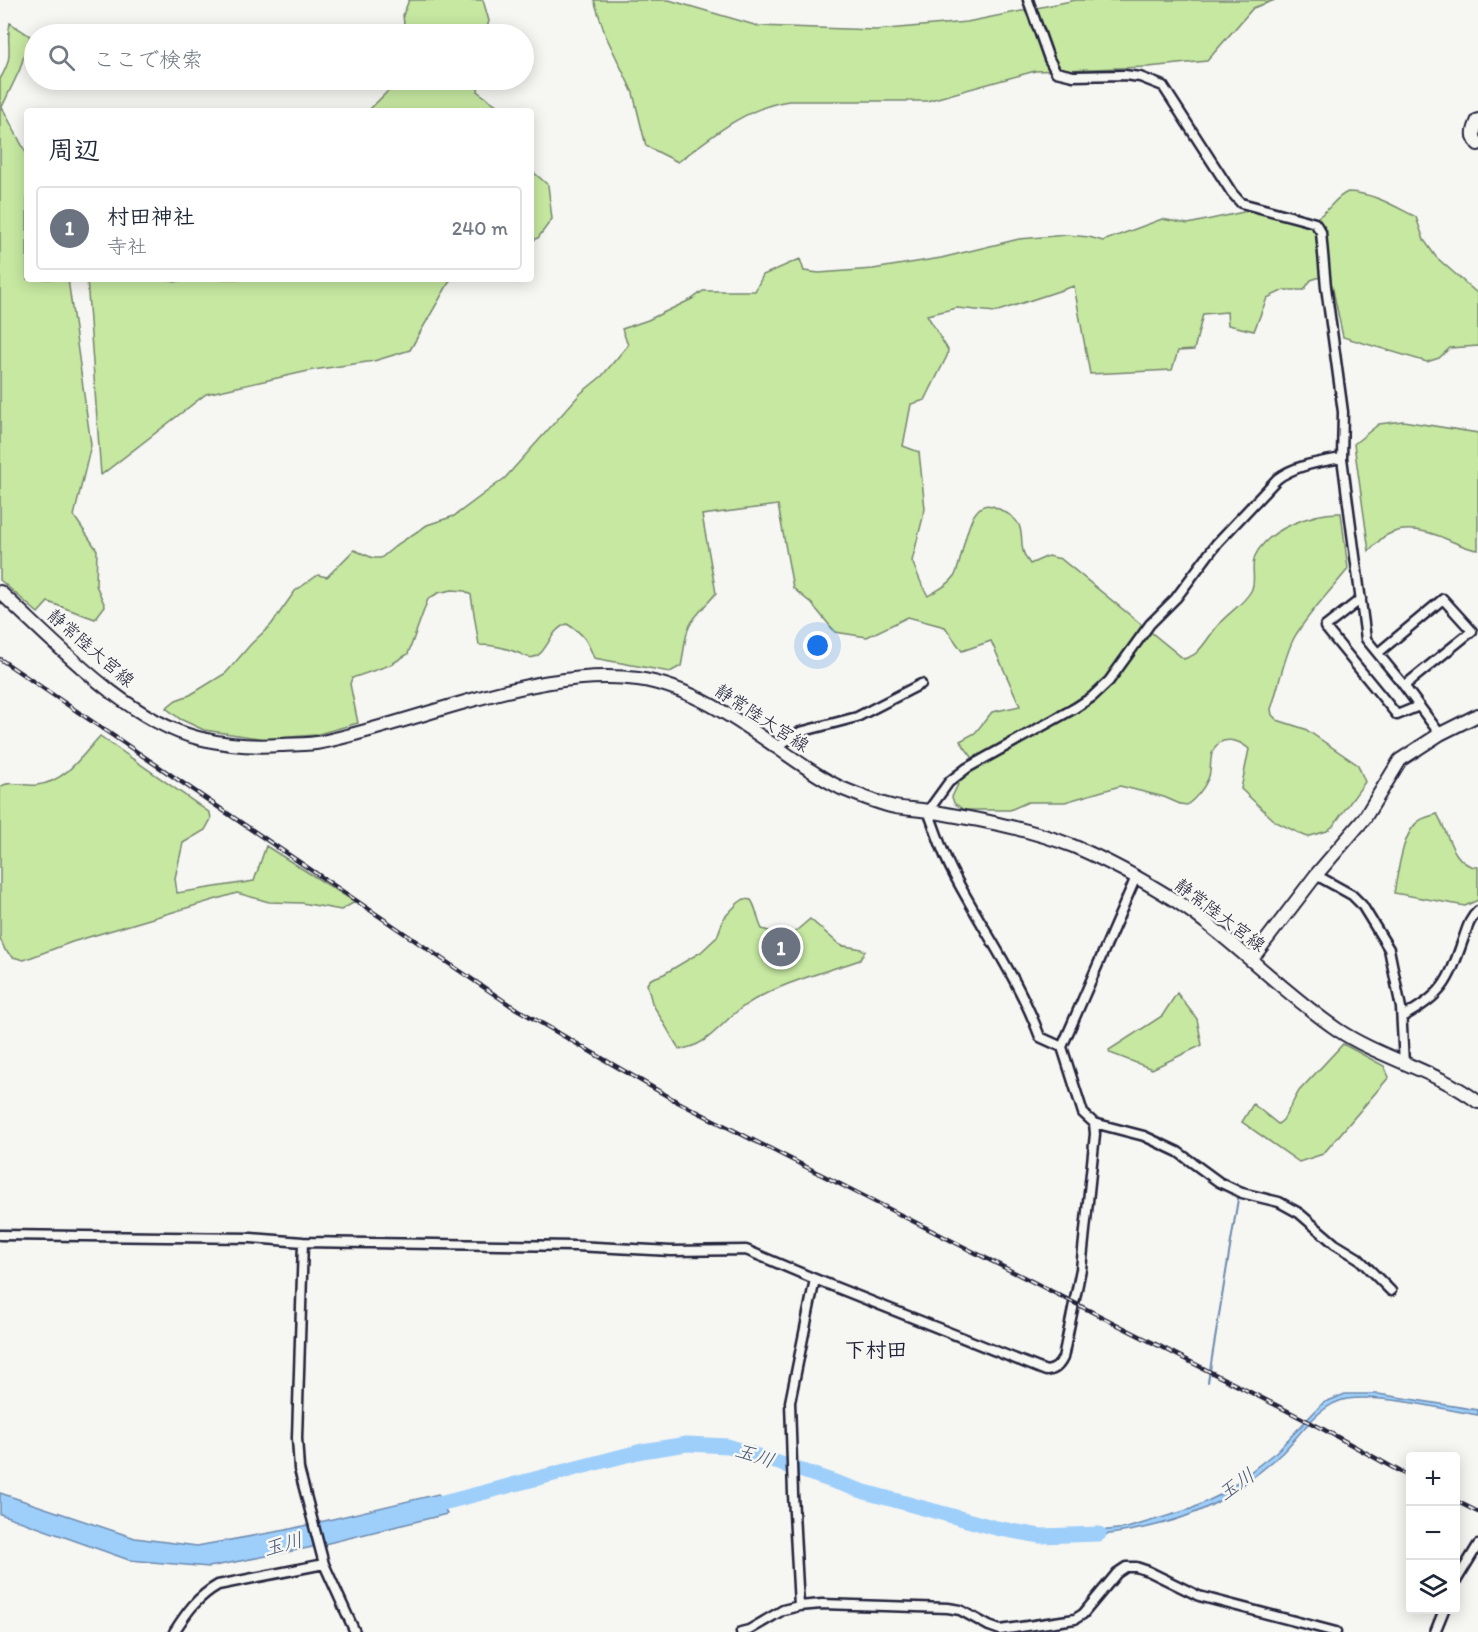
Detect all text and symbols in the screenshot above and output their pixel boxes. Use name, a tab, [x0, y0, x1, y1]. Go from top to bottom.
search box	[24, 24, 534, 90]
icon: search	[45, 41, 78, 74]
text: ここで検索	[93, 46, 203, 73]
text: 周辺	[48, 134, 100, 166]
text: 村田神社	[107, 203, 195, 230]
text: 1	[65, 216, 74, 240]
text: 240 m	[452, 216, 508, 240]
text: 寺社	[107, 234, 147, 258]
street label: 静常陸大宮線	[43, 604, 139, 692]
your location	[803, 631, 832, 660]
street label: 静常陸大宮線	[711, 679, 813, 757]
street label: 静常陸大宮線	[1170, 874, 1270, 956]
pin: 1	[762, 924, 800, 970]
district label: 下村田	[845, 1337, 908, 1362]
water label: 玉川	[732, 1437, 778, 1473]
map controls	[1406, 1452, 1460, 1614]
button: +	[1406, 1452, 1460, 1506]
water label: 玉川	[1213, 1463, 1259, 1505]
button: −	[1406, 1506, 1460, 1560]
water label: 玉川	[261, 1527, 305, 1561]
button: layers	[1406, 1560, 1460, 1614]

